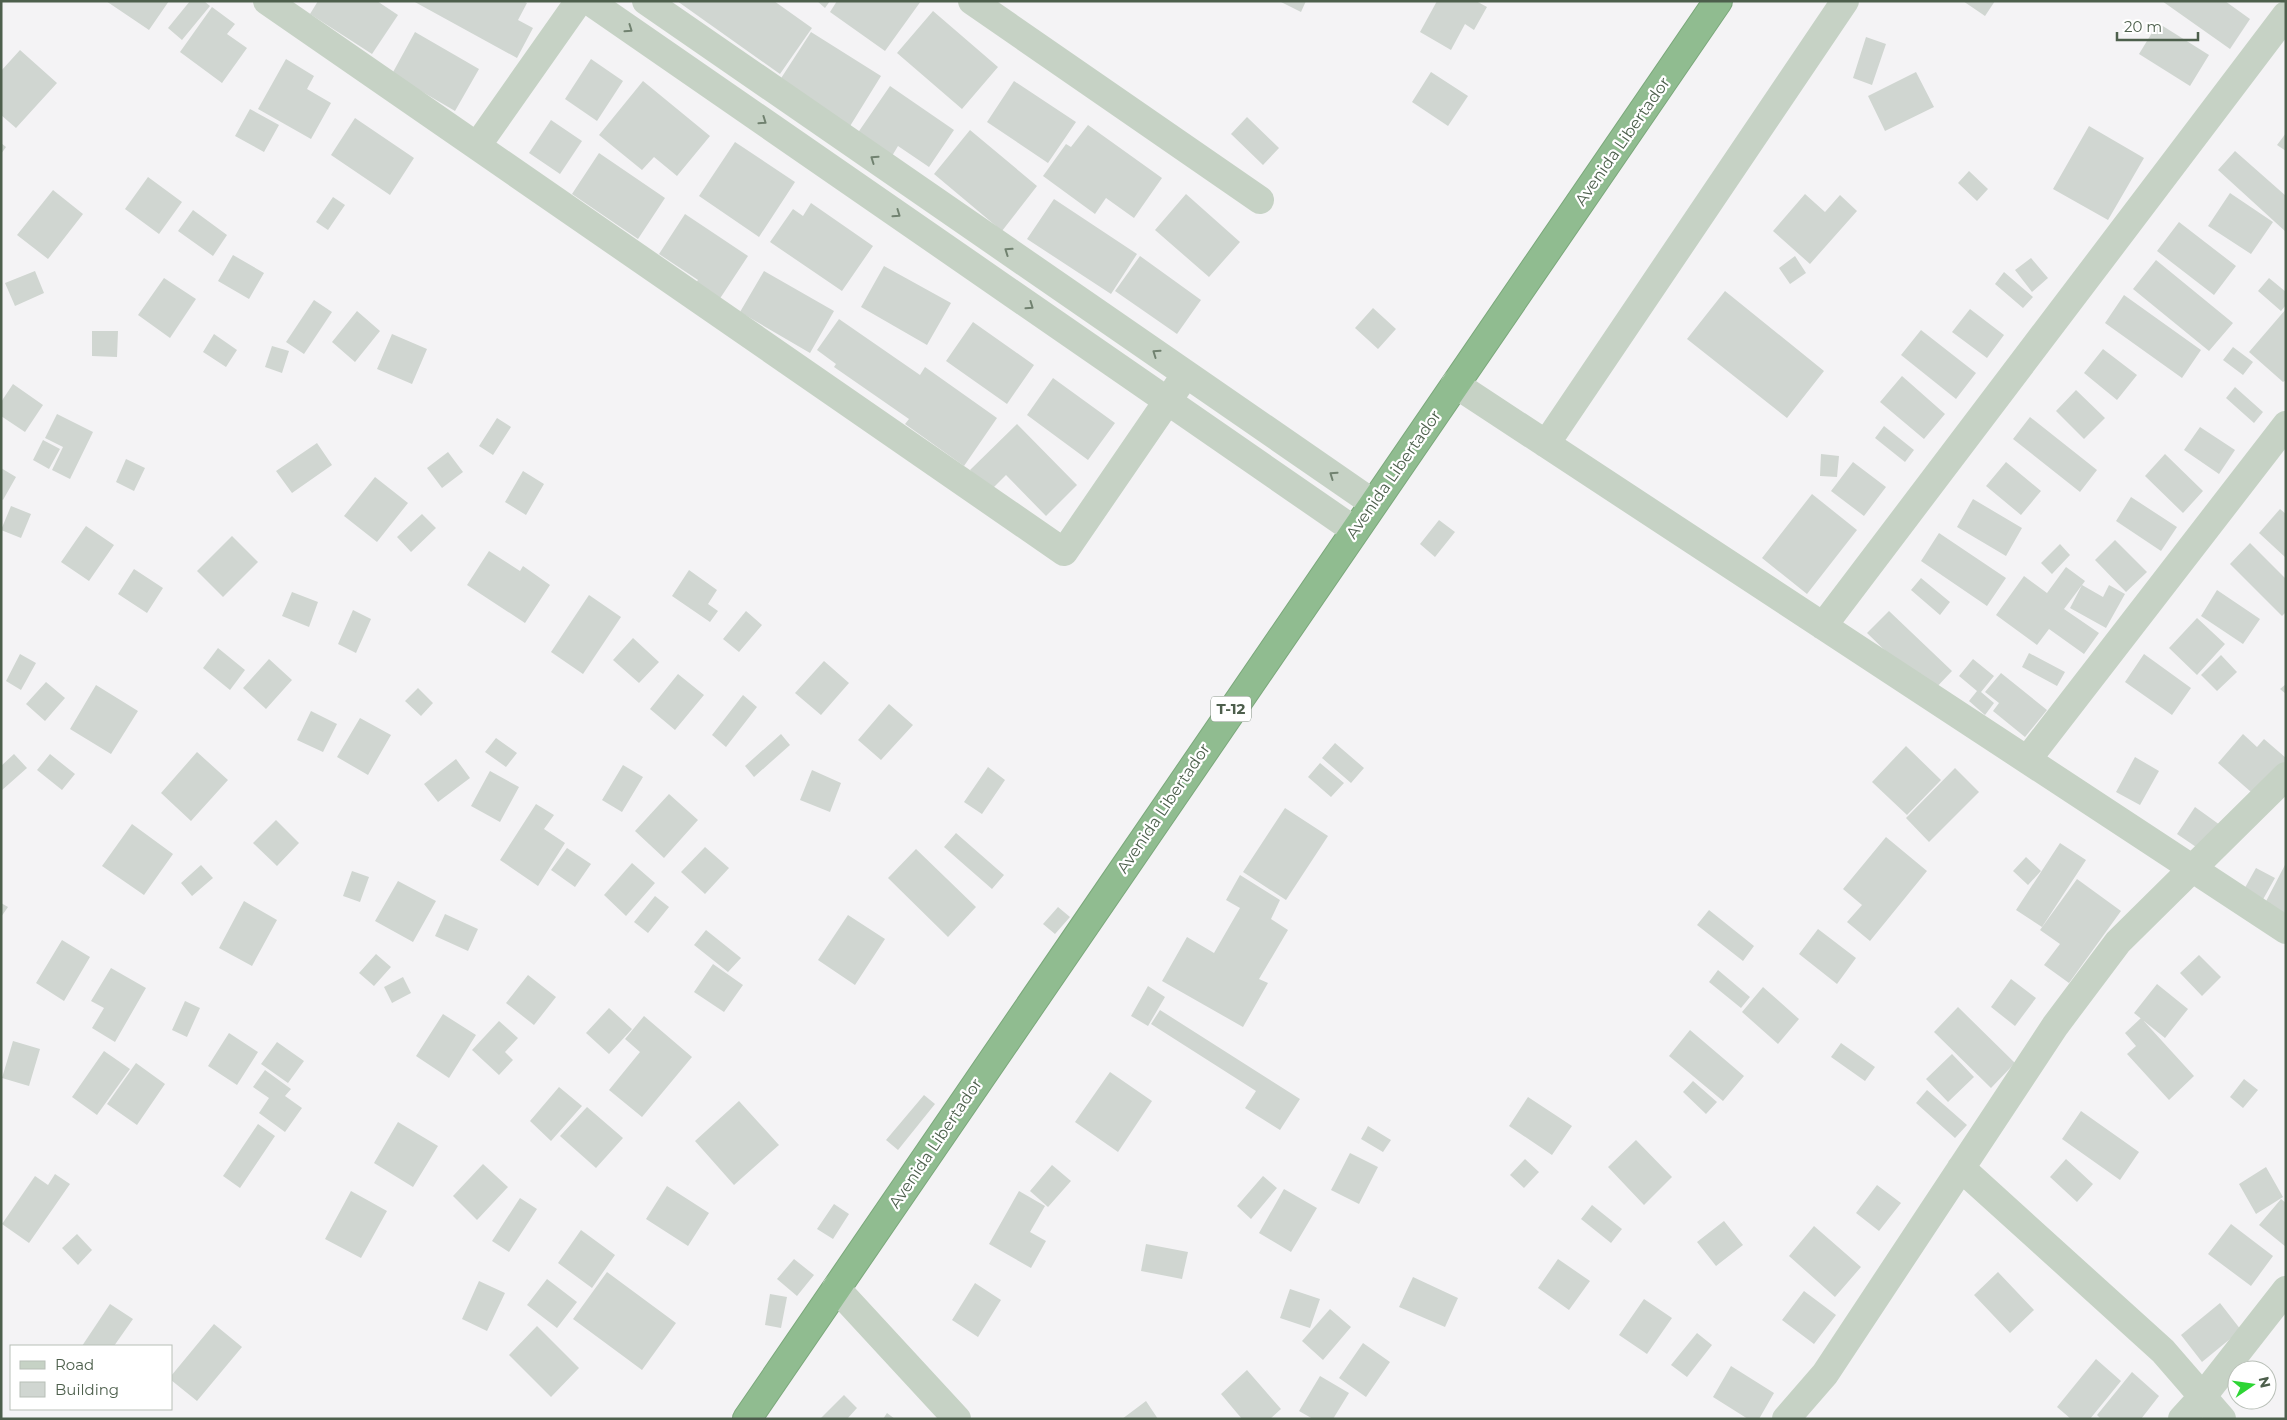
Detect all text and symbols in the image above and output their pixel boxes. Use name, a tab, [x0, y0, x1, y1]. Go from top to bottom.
scale bar	[2117, 10, 2198, 42]
text: 20 m	[2124, 17, 2162, 36]
one-way arrow	[624, 23, 633, 32]
street label: Avenida Libertador	[1571, 73, 1674, 209]
one-way arrow	[757, 115, 767, 124]
one-way arrow	[870, 155, 879, 165]
one-way arrow	[891, 208, 901, 217]
one-way arrow	[1004, 248, 1014, 257]
one-way arrow	[1025, 300, 1034, 309]
one-way arrow	[1152, 350, 1162, 359]
street label: Avenida Libertador	[1342, 406, 1445, 542]
one-way arrow	[1329, 472, 1339, 481]
road number: T-12	[1211, 696, 1251, 722]
street label: Avenida Libertador	[1113, 740, 1214, 877]
street label: Avenida Libertador	[885, 1075, 986, 1212]
legend	[10, 1345, 172, 1410]
text: Road	[55, 1355, 94, 1374]
north arrow	[2227, 1360, 2277, 1410]
text: N	[2255, 1375, 2275, 1390]
text: Building	[55, 1380, 119, 1399]

